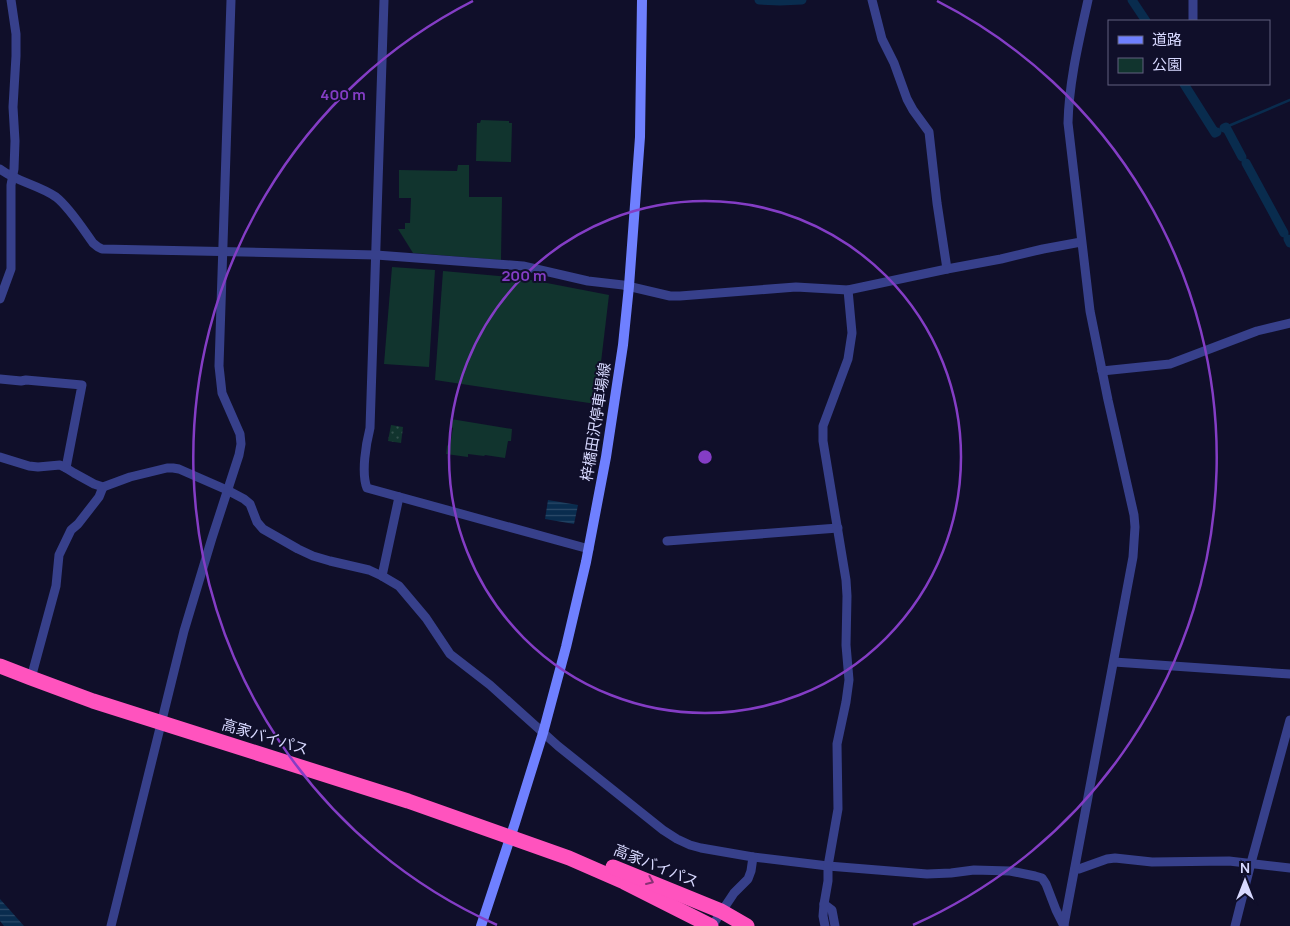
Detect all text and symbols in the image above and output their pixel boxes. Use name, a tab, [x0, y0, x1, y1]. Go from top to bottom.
legend	[1108, 20, 1270, 85]
text: 道路	[1152, 29, 1182, 50]
text: 公園	[1152, 54, 1182, 75]
text: 400 m	[320, 84, 366, 105]
text: 200 m	[501, 265, 547, 286]
street label: 梓橋田沢停車場線	[576, 361, 615, 483]
centre of rings	[696, 448, 714, 466]
street label: 高家バイパス	[219, 713, 311, 760]
street label: 高家バイパス	[611, 839, 702, 892]
north arrow	[1220, 856, 1270, 906]
text: N	[1240, 858, 1250, 877]
one-way arrow	[645, 875, 654, 886]

